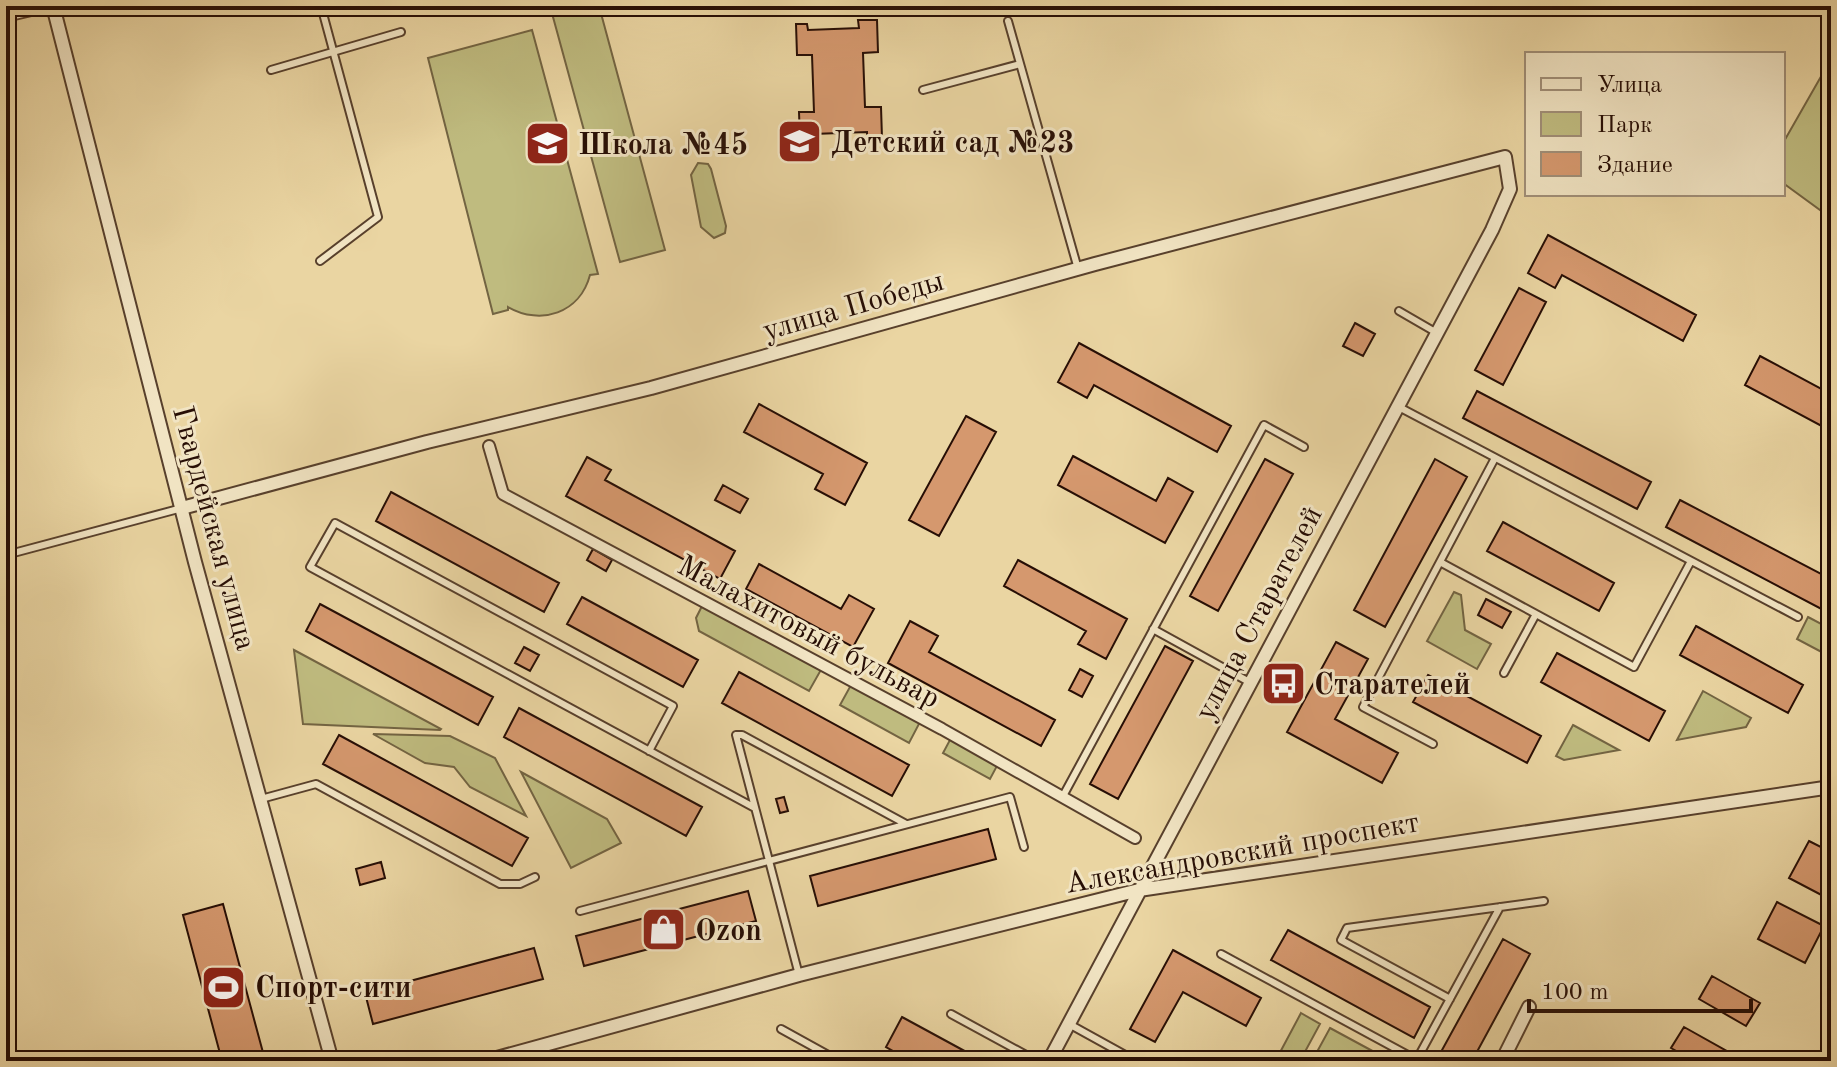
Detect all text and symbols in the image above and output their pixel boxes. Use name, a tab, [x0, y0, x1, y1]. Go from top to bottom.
legend	[1525, 52, 1785, 196]
text: Улица	[1597, 74, 1662, 98]
text: Парк	[1597, 114, 1652, 138]
school or university icon: Детский сад №23	[776, 118, 824, 166]
school or university icon: Школа №45	[523, 120, 571, 168]
place label: Детский сад №23	[831, 129, 1074, 159]
place label: Школа №45	[578, 131, 748, 161]
text: Здание	[1597, 154, 1673, 178]
street label: улица Победы	[760, 267, 947, 347]
street label: Гвардейская улица	[166, 403, 260, 654]
street label: улица Старателей	[1191, 502, 1329, 726]
street label: Малахитовый бульвар	[672, 551, 944, 715]
bus stop icon: Старателей	[1259, 660, 1307, 708]
place label: Старателей	[1314, 671, 1471, 701]
street label: Александровский проспект	[1063, 808, 1422, 900]
shop icon: Ozon	[640, 906, 688, 954]
place label: Ozon	[695, 917, 762, 947]
sports icon: Спорт-сити	[200, 963, 248, 1011]
scale bar	[1529, 963, 1751, 1013]
place label: Спорт-сити	[255, 974, 412, 1004]
text: 100 m	[1541, 981, 1609, 1005]

